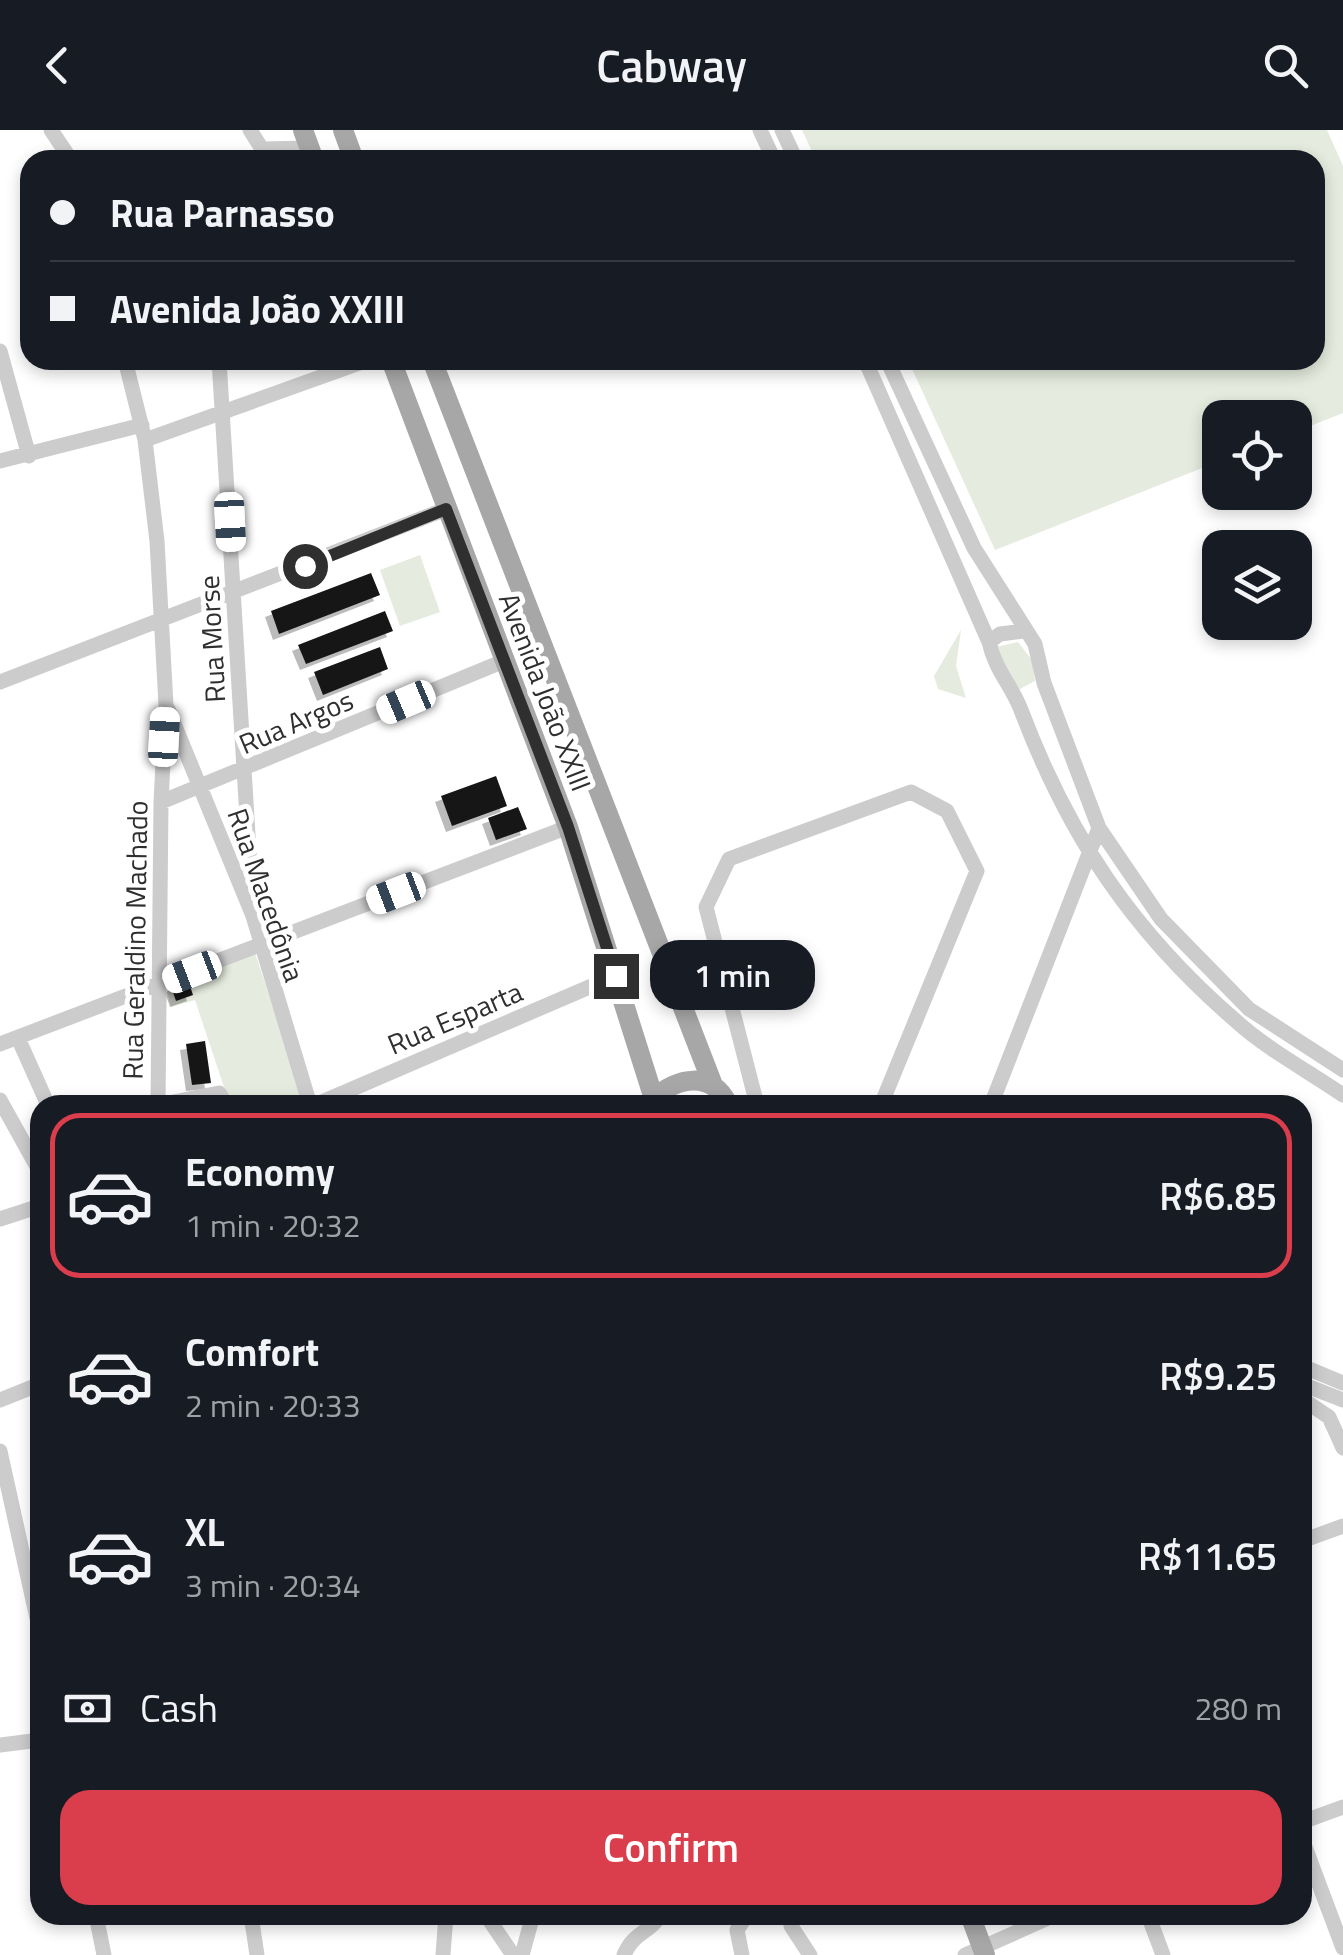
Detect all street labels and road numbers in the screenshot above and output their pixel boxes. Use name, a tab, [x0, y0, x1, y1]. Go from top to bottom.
street label: Rua Morse	[187, 574, 236, 704]
street label: Avenida João XXIII	[488, 586, 603, 797]
street label: Rua Argos	[232, 678, 360, 765]
street label: Rua Geraldino Machado	[111, 800, 158, 1080]
street label: Rua Macedônia	[217, 802, 316, 987]
street label: Rua Esparta	[381, 970, 529, 1065]

